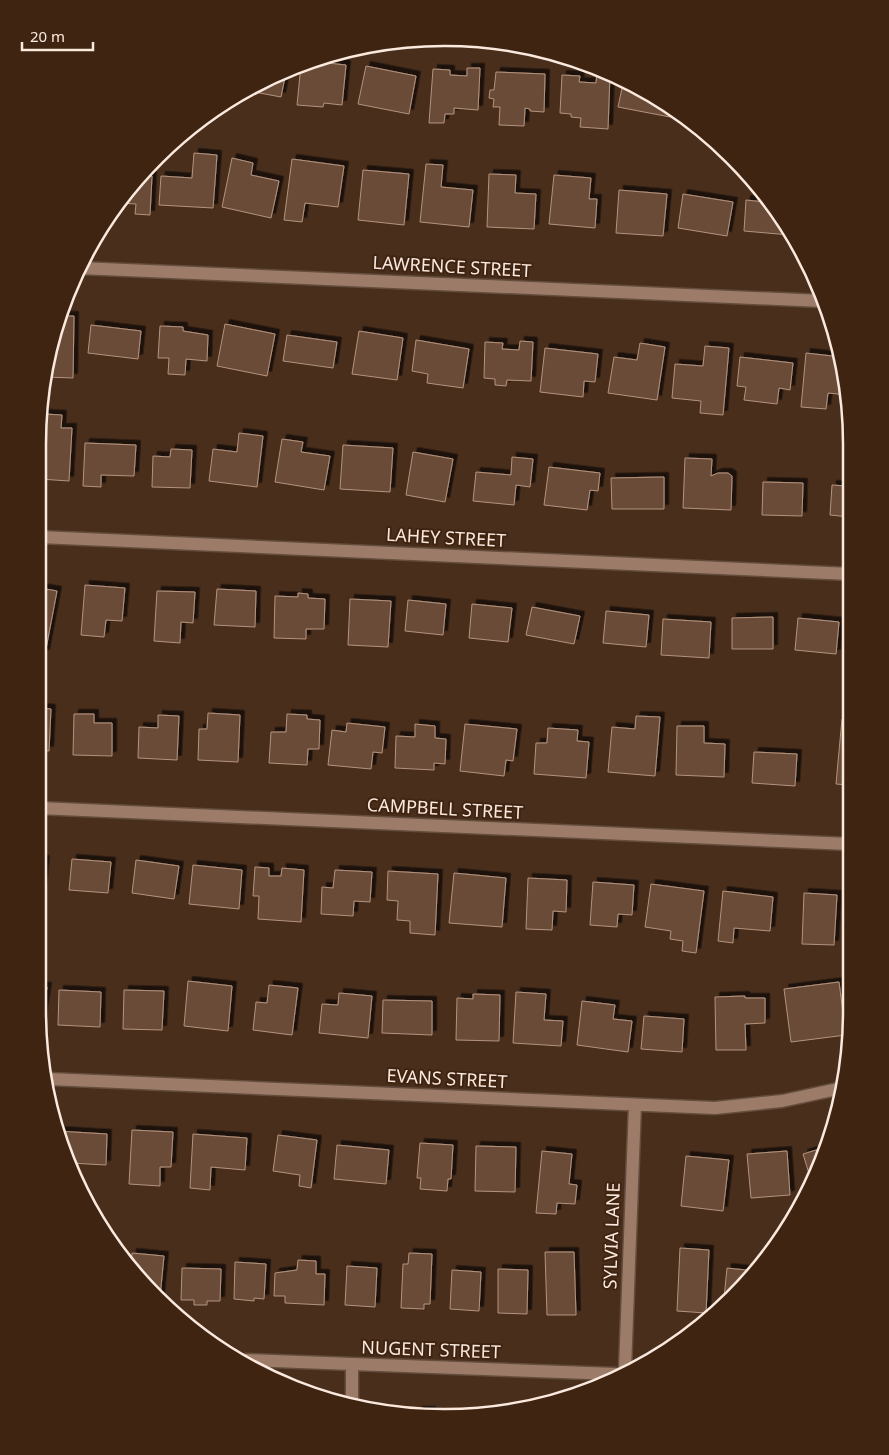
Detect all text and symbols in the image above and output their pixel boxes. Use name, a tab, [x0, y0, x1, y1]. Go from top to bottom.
scale bar	[22, 20, 94, 52]
text: 20 m	[30, 26, 65, 46]
street label: LAWRENCE STREET	[372, 250, 532, 282]
street label: LAHEY STREET	[385, 522, 507, 552]
street label: CAMPBELL STREET	[366, 792, 524, 824]
street label: EVANS STREET	[386, 1063, 508, 1093]
street label: SYLVIA LANE	[597, 1182, 625, 1290]
street label: NUGENT STREET	[361, 1335, 501, 1363]

